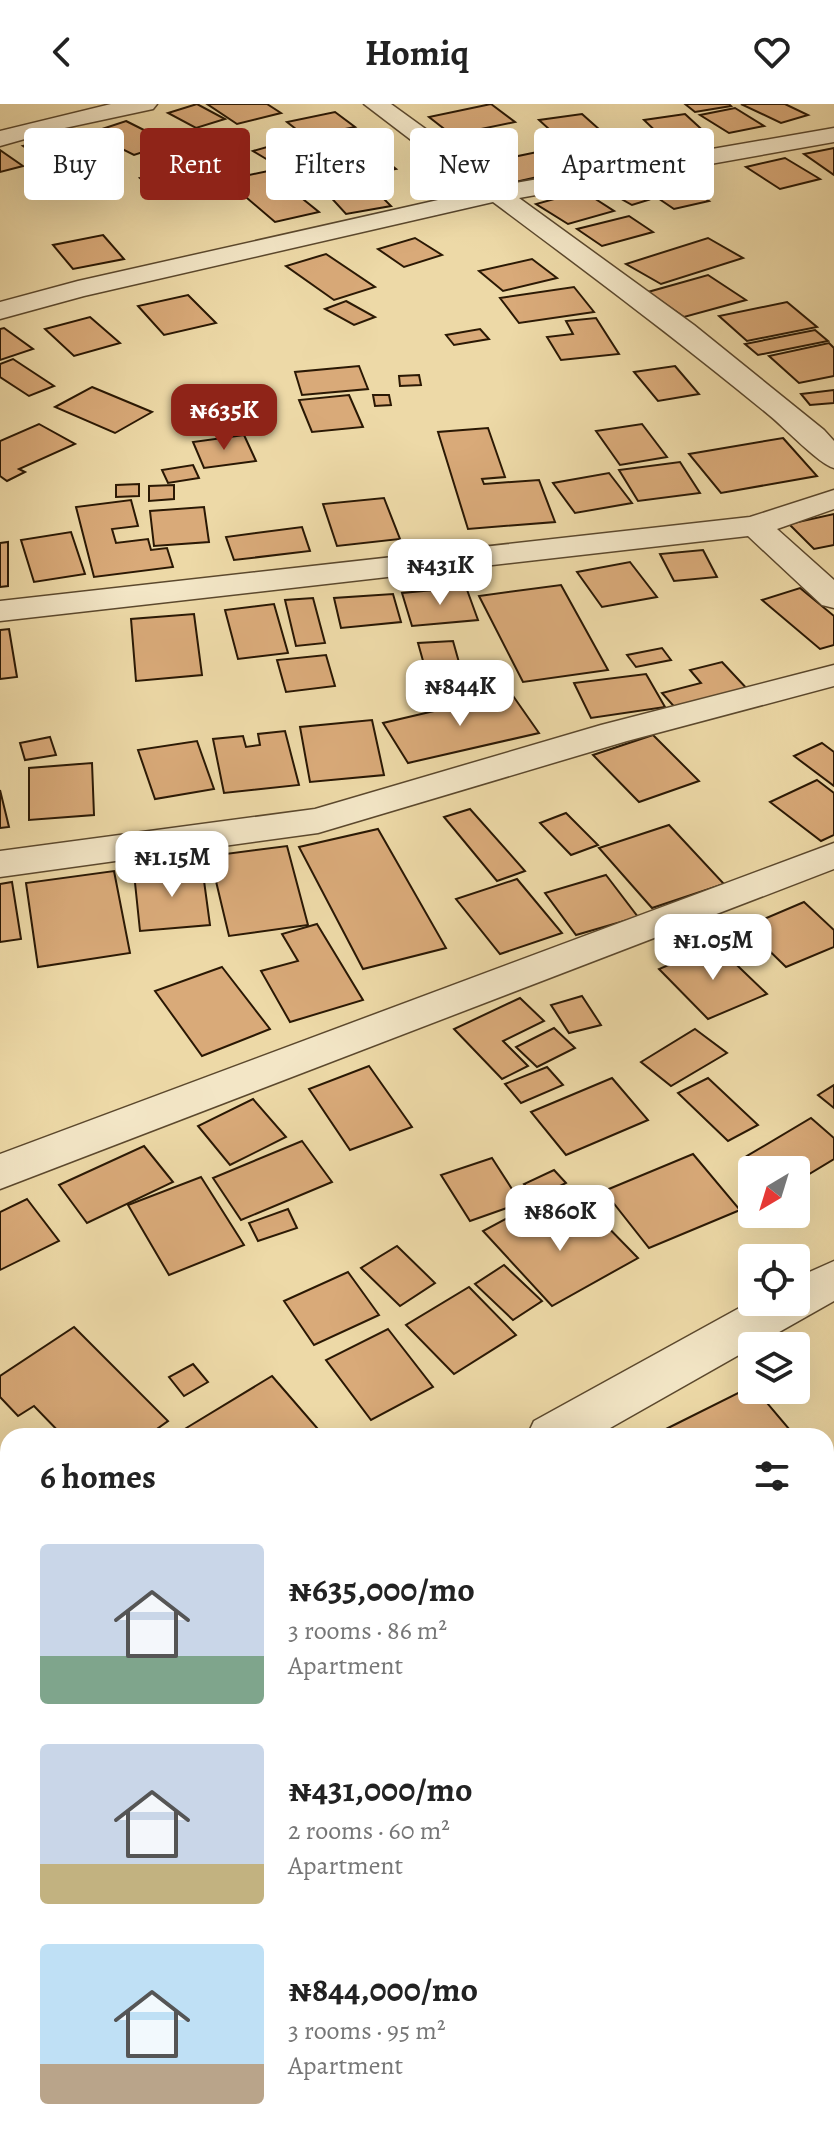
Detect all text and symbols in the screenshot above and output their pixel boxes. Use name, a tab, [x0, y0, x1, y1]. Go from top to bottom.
text: Homiq	[365, 28, 469, 77]
icon: back	[40, 30, 84, 74]
icon: heart	[750, 30, 794, 74]
chip: Buy	[24, 128, 124, 200]
chip: Rent	[140, 128, 250, 200]
chip: Filters	[266, 128, 394, 200]
chip: New	[410, 128, 518, 200]
chip: Apartment	[534, 128, 714, 200]
pin: ₦635K	[168, 384, 280, 452]
text: ₦635K	[189, 392, 259, 427]
pin: ₦431K	[384, 539, 496, 607]
text: ₦431K	[406, 547, 474, 582]
pin: ₦844K	[404, 660, 516, 728]
text: ₦844K	[424, 668, 496, 703]
pin: ₦1.15M	[107, 831, 237, 899]
text: ₦1.15M	[133, 839, 211, 874]
pin: ₦1.05M	[648, 914, 778, 982]
text: ₦1.05M	[673, 922, 753, 957]
north arrow	[738, 1156, 810, 1228]
map controls	[738, 1156, 810, 1404]
pin: ₦860K	[504, 1185, 616, 1253]
text: ₦860K	[523, 1193, 597, 1228]
button: locate	[738, 1244, 810, 1316]
button: layers	[738, 1332, 810, 1404]
text: 6 homes	[40, 1453, 156, 1500]
icon: filters	[750, 1454, 794, 1498]
text: ₦635,000/mo	[288, 1566, 475, 1613]
icon: home	[104, 1576, 200, 1672]
text: 3 rooms · 86 m²	[288, 1613, 447, 1648]
text: Apartment	[288, 1648, 403, 1683]
text: ₦431,000/mo	[288, 1766, 472, 1813]
icon: home	[104, 1776, 200, 1872]
text: 2 rooms · 60 m²	[288, 1813, 450, 1848]
text: Apartment	[288, 1848, 403, 1883]
text: ₦844,000/mo	[288, 1966, 478, 2013]
icon: home	[104, 1976, 200, 2072]
text: 3 rooms · 95 m²	[288, 2013, 445, 2048]
text: Apartment	[288, 2048, 403, 2083]

